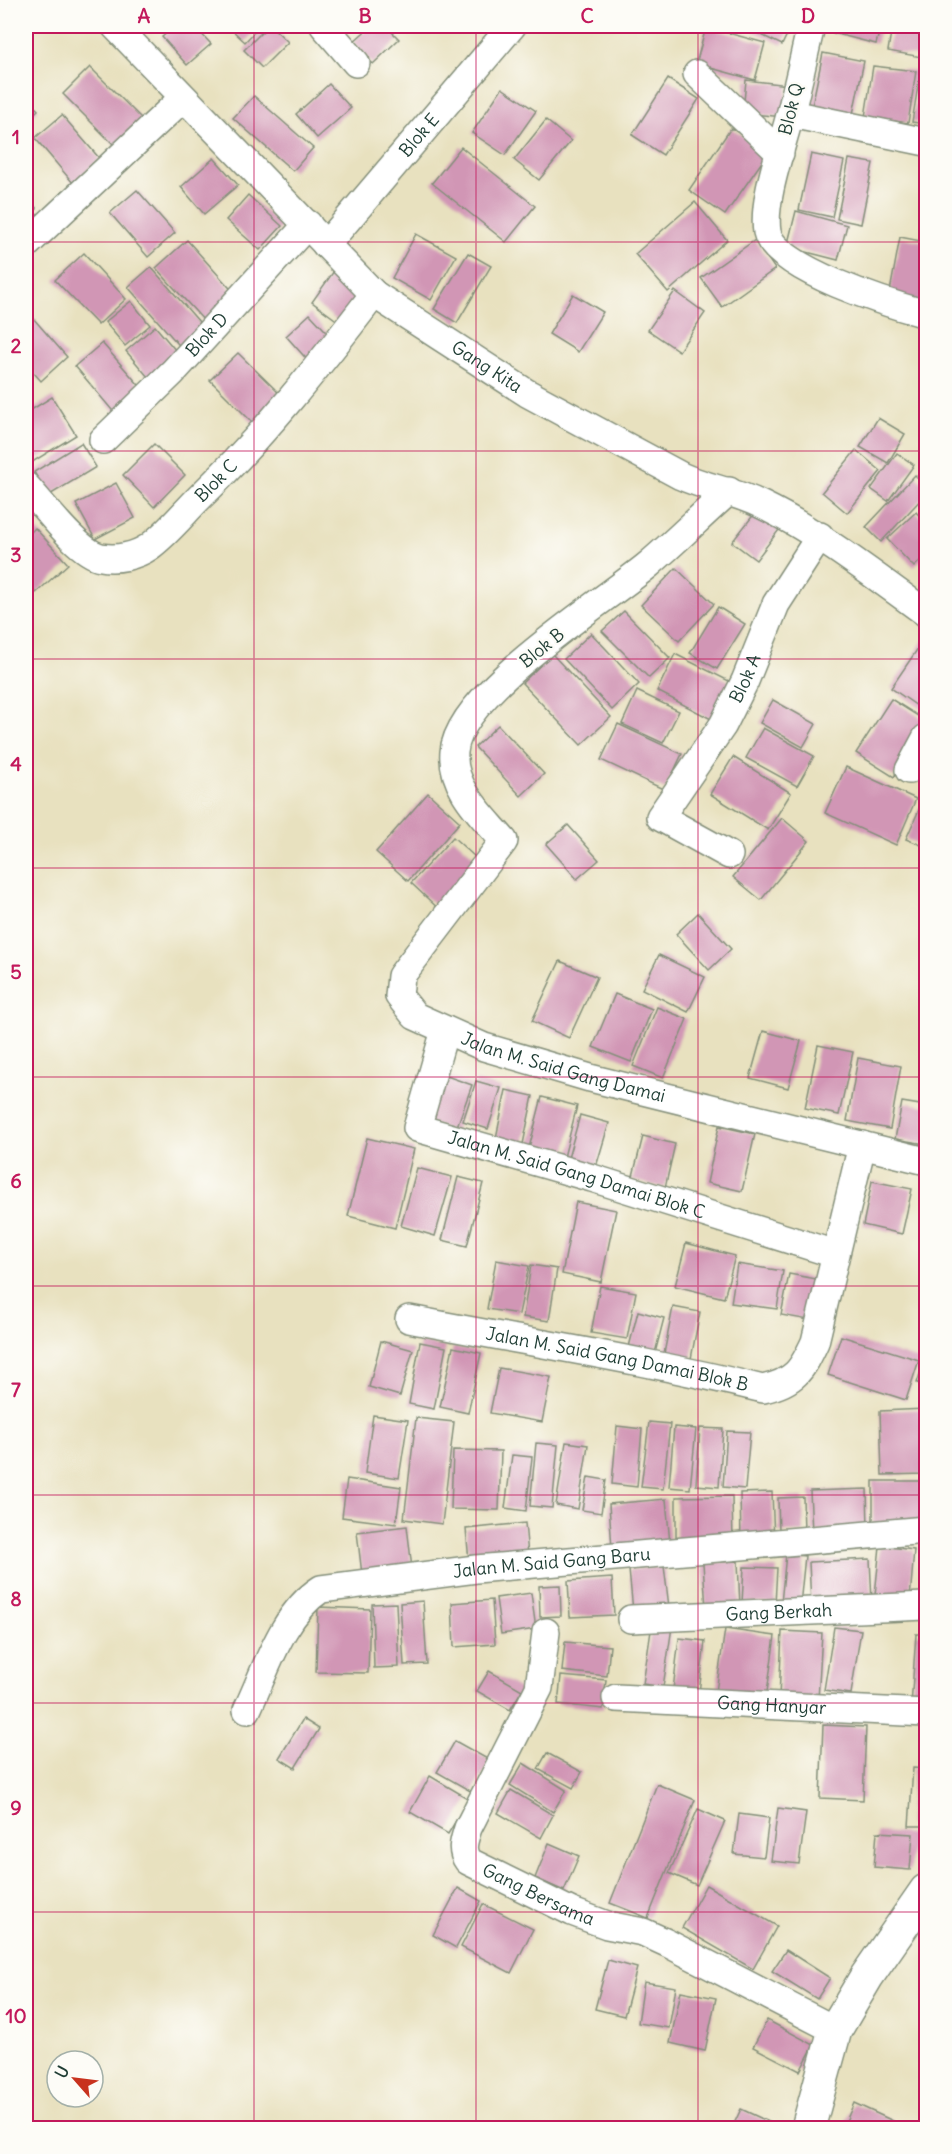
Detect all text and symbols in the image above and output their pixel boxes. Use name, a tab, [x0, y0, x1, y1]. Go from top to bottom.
text: A	[138, 3, 151, 28]
text: B	[358, 3, 372, 28]
text: C	[580, 3, 594, 28]
text: D	[801, 3, 815, 28]
street label: Blok Q	[773, 80, 808, 137]
street label: Blok E	[394, 108, 444, 161]
text: 1	[12, 124, 20, 149]
street label: Blok D	[181, 307, 233, 361]
text: 2	[11, 333, 22, 358]
street label: Gang Kita	[447, 335, 527, 398]
street label: Blok C	[190, 454, 242, 507]
text: 3	[10, 542, 22, 567]
street label: Blok B	[515, 623, 569, 673]
street label: Blok A	[724, 651, 766, 706]
text: 4	[10, 751, 22, 776]
text: 5	[10, 959, 22, 984]
street label: Jalan M. Said Gang Damai	[458, 1026, 668, 1107]
street label: Jalan M. Said Gang Damai Blok C	[445, 1125, 708, 1224]
text: 6	[10, 1168, 22, 1193]
street label: Jalan M. Said Gang Damai Blok B	[484, 1322, 751, 1396]
text: 7	[11, 1377, 21, 1402]
street label: Jalan M. Said Gang Baru	[451, 1542, 651, 1583]
text: 8	[10, 1586, 22, 1611]
street label: Gang Berkah	[725, 1598, 833, 1626]
street label: Gang Hanyar	[717, 1691, 828, 1719]
text: 9	[10, 1795, 22, 1820]
street label: Gang Bersama	[479, 1858, 598, 1930]
text: 10	[5, 2003, 27, 2028]
north arrow	[45, 2049, 105, 2109]
text: U	[50, 2062, 73, 2081]

